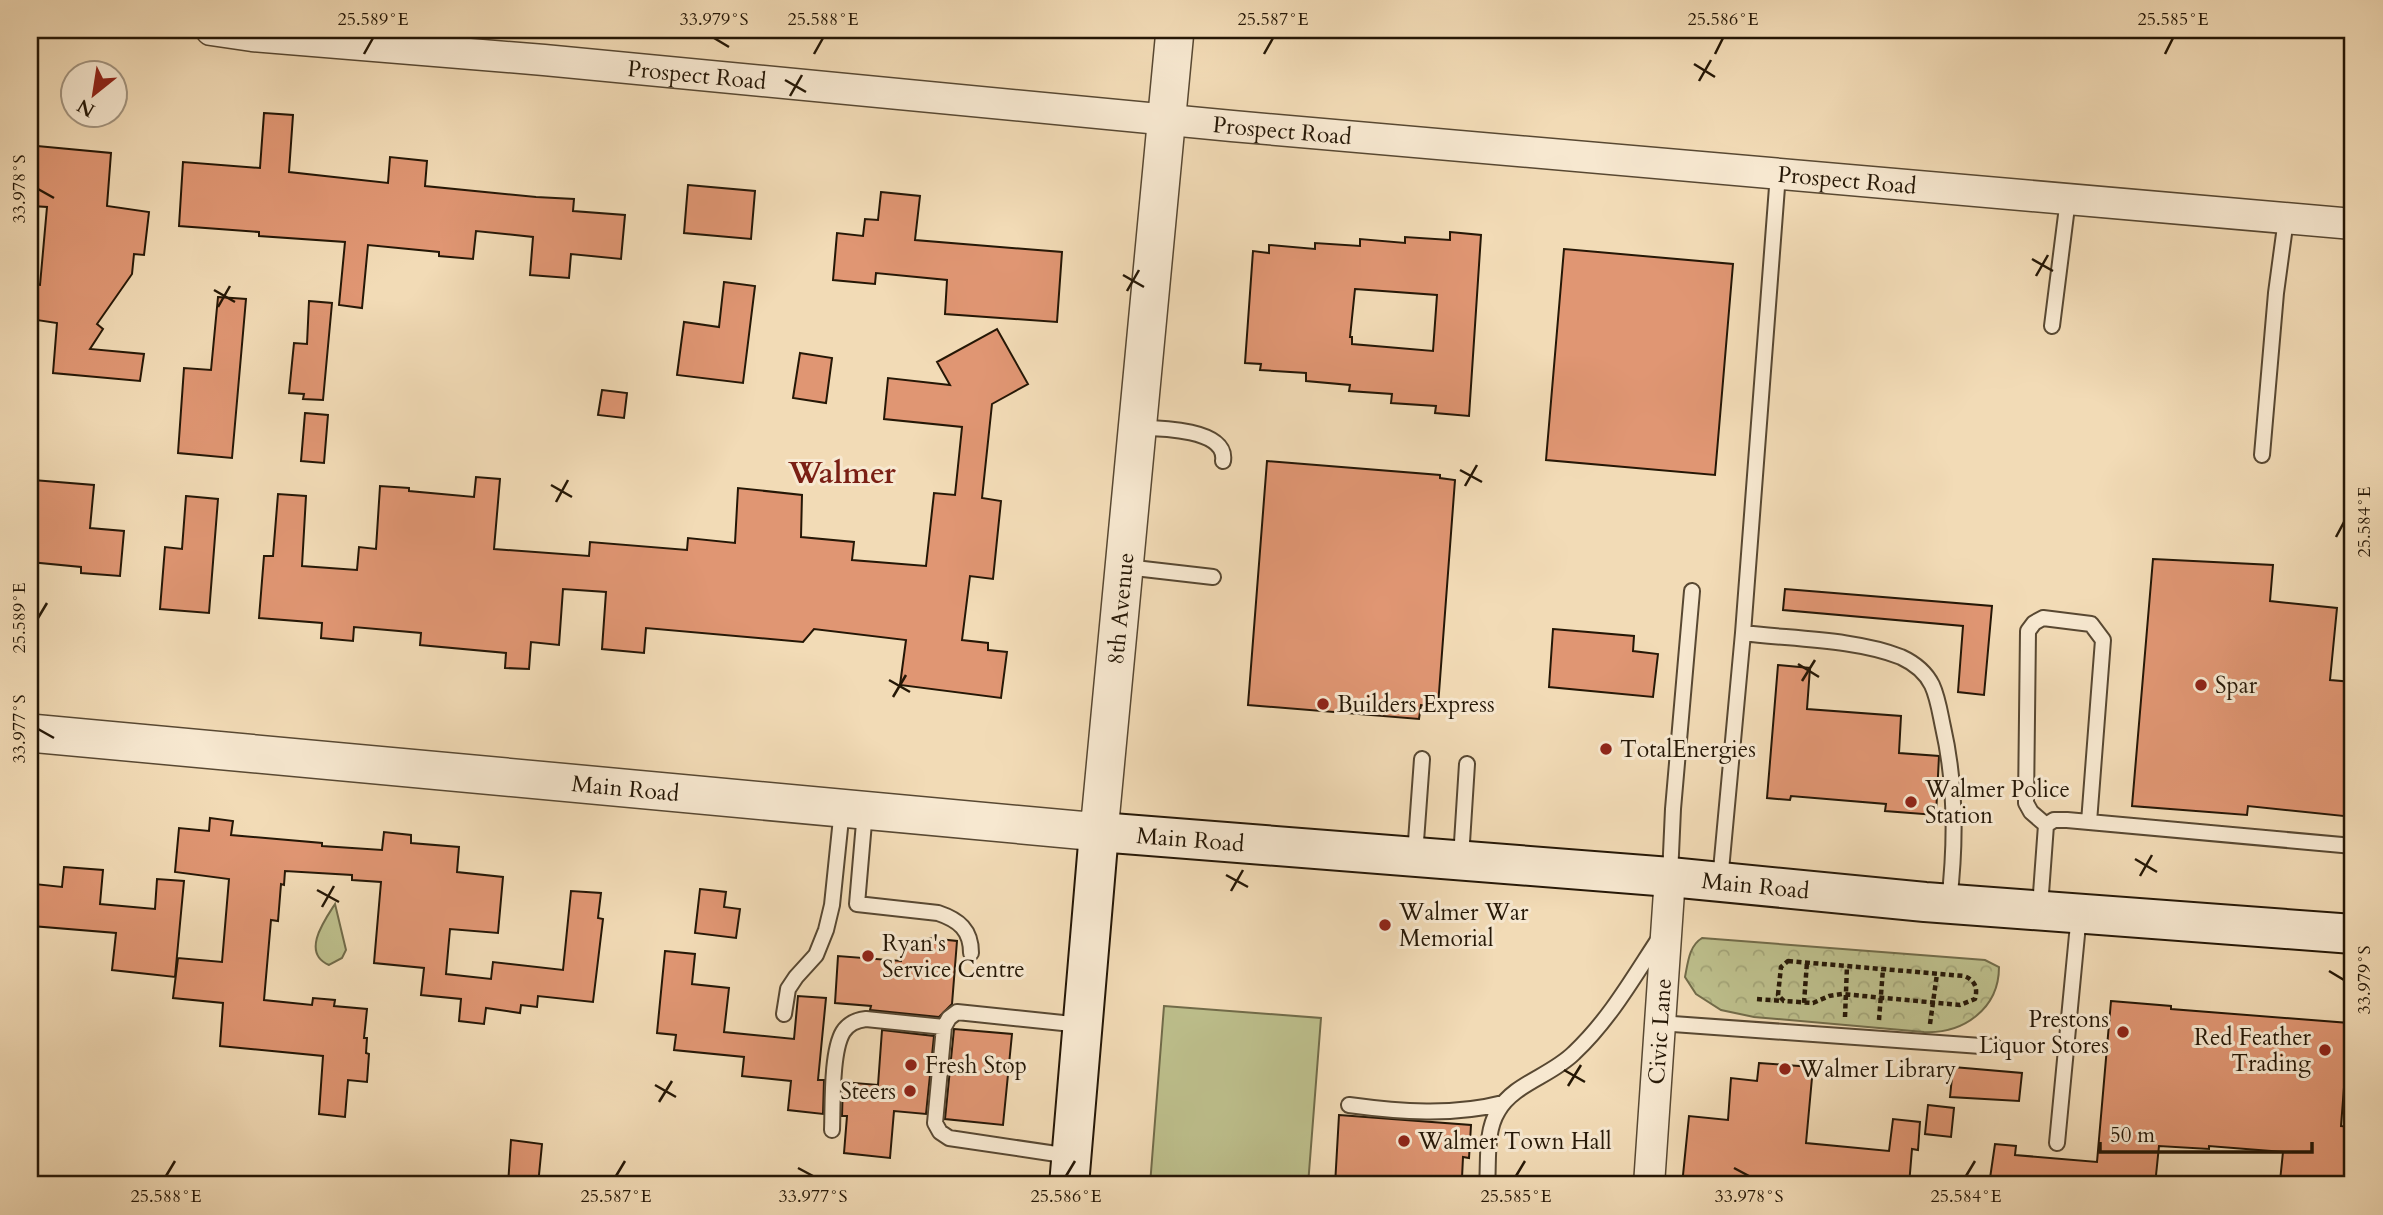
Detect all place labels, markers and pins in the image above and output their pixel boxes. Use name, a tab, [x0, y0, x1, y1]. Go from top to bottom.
place label: Spar	[2215, 670, 2258, 701]
marker: Spar	[2193, 677, 2209, 693]
place label: Builders Express	[1337, 689, 1495, 720]
marker: Builders Express	[1315, 696, 1331, 712]
place label: TotalEnergies	[1620, 734, 1756, 765]
marker: TotalEnergies	[1598, 741, 1614, 757]
place label: Walmer Police Station	[1924, 774, 2070, 831]
marker: Walmer Police Station	[1903, 794, 1919, 810]
place label: Walmer War Memorial	[1398, 897, 1529, 954]
marker: Walmer War Memorial	[1377, 917, 1393, 933]
place label: Ryan's Service Centre	[882, 928, 1025, 985]
marker: Ryan's Service Centre	[860, 948, 876, 964]
place label: Prestons Liquor Stores	[1979, 1004, 2109, 1061]
place label: Red Feather Trading	[2194, 1022, 2312, 1079]
marker: Prestons Liquor Stores	[2115, 1024, 2131, 1040]
marker: Red Feather Trading	[2317, 1042, 2333, 1058]
place label: Fresh Stop	[925, 1050, 1027, 1081]
place label: Walmer Library	[1798, 1054, 1956, 1085]
marker: Fresh Stop	[903, 1057, 919, 1073]
marker: Walmer Library	[1777, 1061, 1793, 1077]
place label: Steers	[840, 1076, 896, 1107]
marker: Steers	[902, 1083, 918, 1099]
place label: Walmer Town Hall	[1417, 1126, 1612, 1157]
marker: Walmer Town Hall	[1396, 1133, 1412, 1149]

